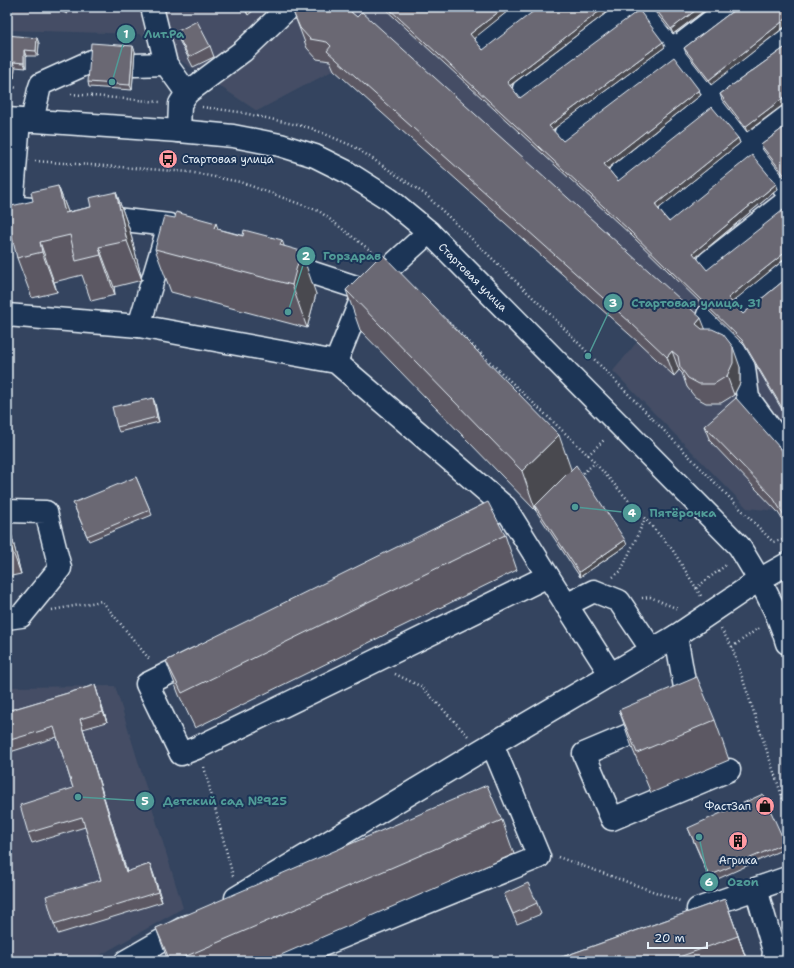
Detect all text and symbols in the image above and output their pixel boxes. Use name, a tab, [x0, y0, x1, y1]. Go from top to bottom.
callout: Лит.Ра	[116, 22, 192, 46]
text: 1	[123, 26, 129, 42]
text: Лит.Ра	[144, 26, 185, 42]
bus stop icon: Стартовая улица	[157, 148, 179, 170]
place label: Стартовая улица	[182, 152, 274, 167]
street label: Стартовая улица	[435, 240, 510, 315]
callout: Горздрав	[296, 244, 389, 268]
text: 2	[302, 248, 311, 264]
text: Горздрав	[323, 248, 381, 264]
callout: Стартовая улица, 31	[603, 291, 769, 315]
text: 3	[609, 295, 617, 311]
text: Стартовая улица, 31	[631, 295, 761, 311]
callout: Пятёрочка	[622, 501, 725, 525]
text: 4	[628, 505, 637, 521]
text: Пятёрочка	[650, 505, 717, 521]
callout: Детский сад №925	[135, 789, 295, 813]
text: 5	[141, 793, 149, 809]
text: Детский сад №925	[163, 793, 287, 809]
shop icon: ФастЗап	[754, 795, 776, 817]
place label: ФастЗап	[705, 799, 751, 814]
building icon: Агрика	[727, 830, 749, 852]
place label: Агрика	[719, 853, 757, 868]
callout: Ozon	[699, 870, 767, 894]
text: 6	[705, 874, 713, 890]
text: Ozon	[727, 874, 759, 890]
scale bar	[648, 924, 707, 950]
text: 20 m	[654, 930, 685, 946]

